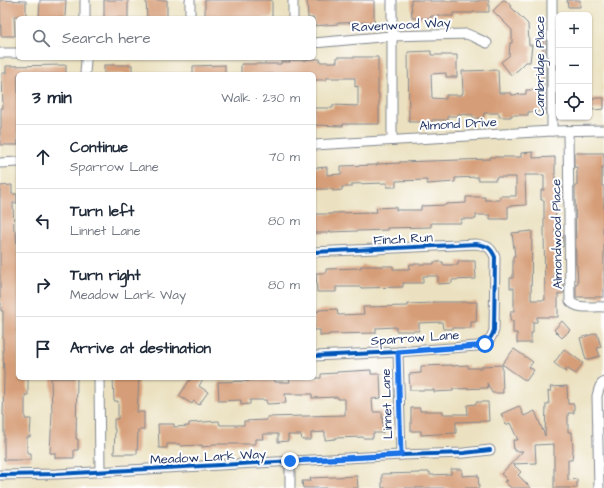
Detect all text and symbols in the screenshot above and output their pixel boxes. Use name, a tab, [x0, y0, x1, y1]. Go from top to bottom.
map controls	[556, 12, 592, 120]
button: +	[556, 12, 592, 48]
street label: Ravenwood Way	[351, 13, 451, 38]
search box	[16, 16, 316, 60]
street label: Cambridge Place	[531, 16, 550, 116]
icon: search	[30, 27, 52, 49]
text: Search here	[62, 28, 151, 49]
button: −	[556, 48, 592, 84]
button: locate	[556, 84, 592, 120]
text: 3 min	[32, 86, 72, 110]
text: Walk · 230 m	[221, 89, 300, 107]
street label: Almond Drive	[419, 113, 497, 135]
text: Continue	[70, 137, 128, 158]
icon: ahead	[32, 146, 54, 168]
text: 70 m	[268, 148, 300, 166]
text: Sparrow Lane	[70, 158, 159, 176]
street label: Almondwood Place	[547, 179, 567, 289]
text: Turn left	[70, 201, 134, 222]
icon: left	[32, 210, 54, 232]
text: 80 m	[268, 212, 300, 230]
text: Linnet Lane	[70, 222, 141, 240]
street label: Finch Run	[373, 228, 434, 250]
text: Turn right	[70, 265, 141, 286]
icon: right	[32, 274, 54, 296]
text: 80 m	[268, 276, 300, 294]
text: Meadow Lark Way	[70, 286, 186, 304]
street label: Sparrow Lane	[370, 326, 460, 350]
route start	[476, 335, 494, 353]
icon: arrive	[32, 338, 54, 360]
text: Arrive at destination	[70, 338, 211, 359]
street label: Linnet Lane	[377, 368, 397, 440]
street label: Meadow Lark Way	[150, 445, 267, 470]
route end	[281, 452, 299, 470]

